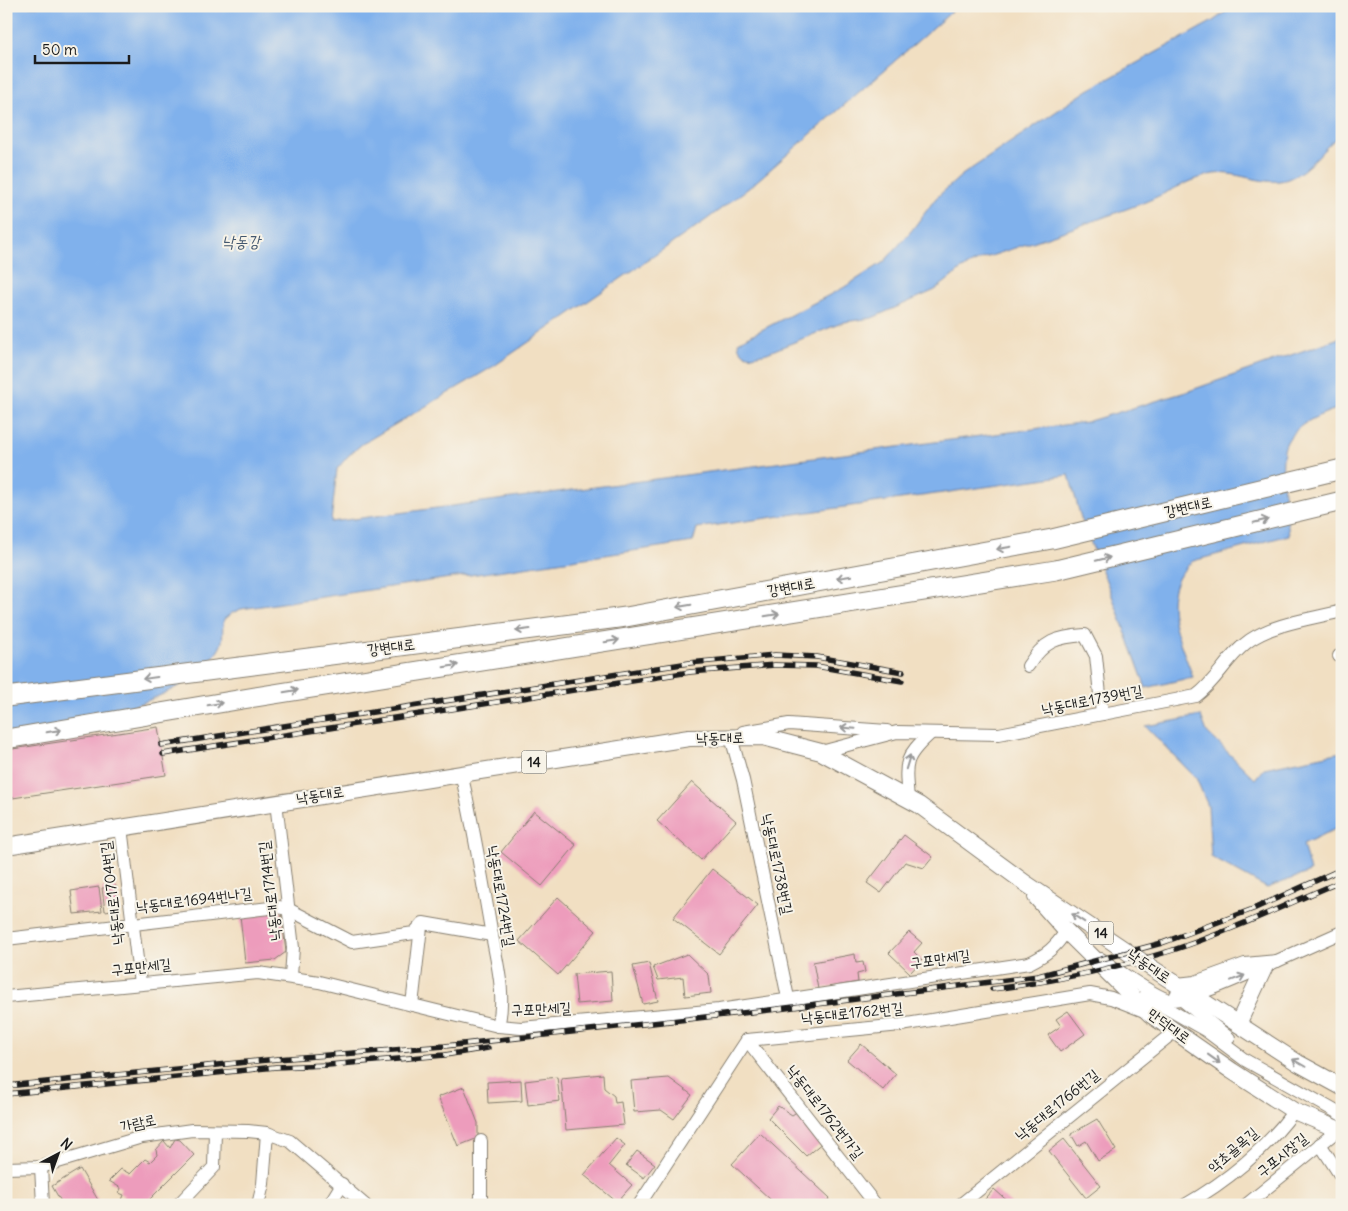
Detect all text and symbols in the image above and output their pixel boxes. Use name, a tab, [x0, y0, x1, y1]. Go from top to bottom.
scale bar	[35, 32, 129, 64]
text: 50 m	[42, 40, 77, 59]
water label: 낙동강	[222, 231, 262, 251]
street label: 강변대로	[1162, 492, 1214, 521]
one-way arrow	[1253, 516, 1269, 525]
one-way arrow	[996, 544, 1012, 553]
one-way arrow	[1095, 554, 1111, 563]
street label: 강변대로	[765, 573, 816, 600]
one-way arrow	[836, 573, 852, 583]
one-way arrow	[676, 602, 692, 612]
one-way arrow	[764, 610, 780, 620]
one-way arrow	[516, 625, 532, 635]
street label: 강변대로	[366, 634, 416, 659]
one-way arrow	[604, 635, 620, 645]
one-way arrow	[443, 661, 459, 671]
one-way arrow	[142, 673, 158, 683]
street label: 낙동대로1739번길	[1040, 680, 1144, 719]
one-way arrow	[283, 686, 299, 696]
one-way arrow	[206, 698, 222, 708]
one-way arrow	[841, 723, 857, 733]
one-way arrow	[46, 725, 62, 735]
street label: 낙동대로	[696, 728, 744, 747]
road number: 14	[522, 750, 546, 774]
one-way arrow	[904, 754, 913, 770]
street label: 낙동대로	[295, 781, 345, 808]
street label: 낙동대로1738번길	[758, 812, 797, 916]
street label: 낙동대로1704번길	[96, 840, 127, 946]
street label: 낙동대로1714번길	[254, 840, 285, 942]
street label: 낙동대로1724번길	[483, 844, 520, 948]
street label: 낙동대로1694번나길	[135, 883, 253, 916]
one-way arrow	[1072, 912, 1086, 922]
road number: 14	[1088, 921, 1114, 944]
street label: 낙동대로	[1124, 944, 1175, 987]
street label: 구포만세길	[909, 945, 971, 972]
street label: 구포만세길	[110, 954, 172, 979]
one-way arrow	[1230, 972, 1245, 982]
street label: 구포만세길	[510, 998, 571, 1019]
street label: 낙동대로1762번길	[800, 998, 904, 1027]
street label: 만덕대로	[1144, 1004, 1194, 1047]
one-way arrow	[1207, 1054, 1221, 1064]
one-way arrow	[1293, 1058, 1307, 1068]
street label: 낙동대로1762번가길	[783, 1061, 868, 1163]
street label: 낙동대로1766번길	[1011, 1065, 1103, 1144]
street label: 가람로	[118, 1109, 158, 1136]
street label: 약초골목길	[1204, 1123, 1262, 1177]
north arrow	[32, 1128, 82, 1178]
street label: 구포시장길	[1252, 1128, 1311, 1181]
text: N	[57, 1134, 76, 1154]

